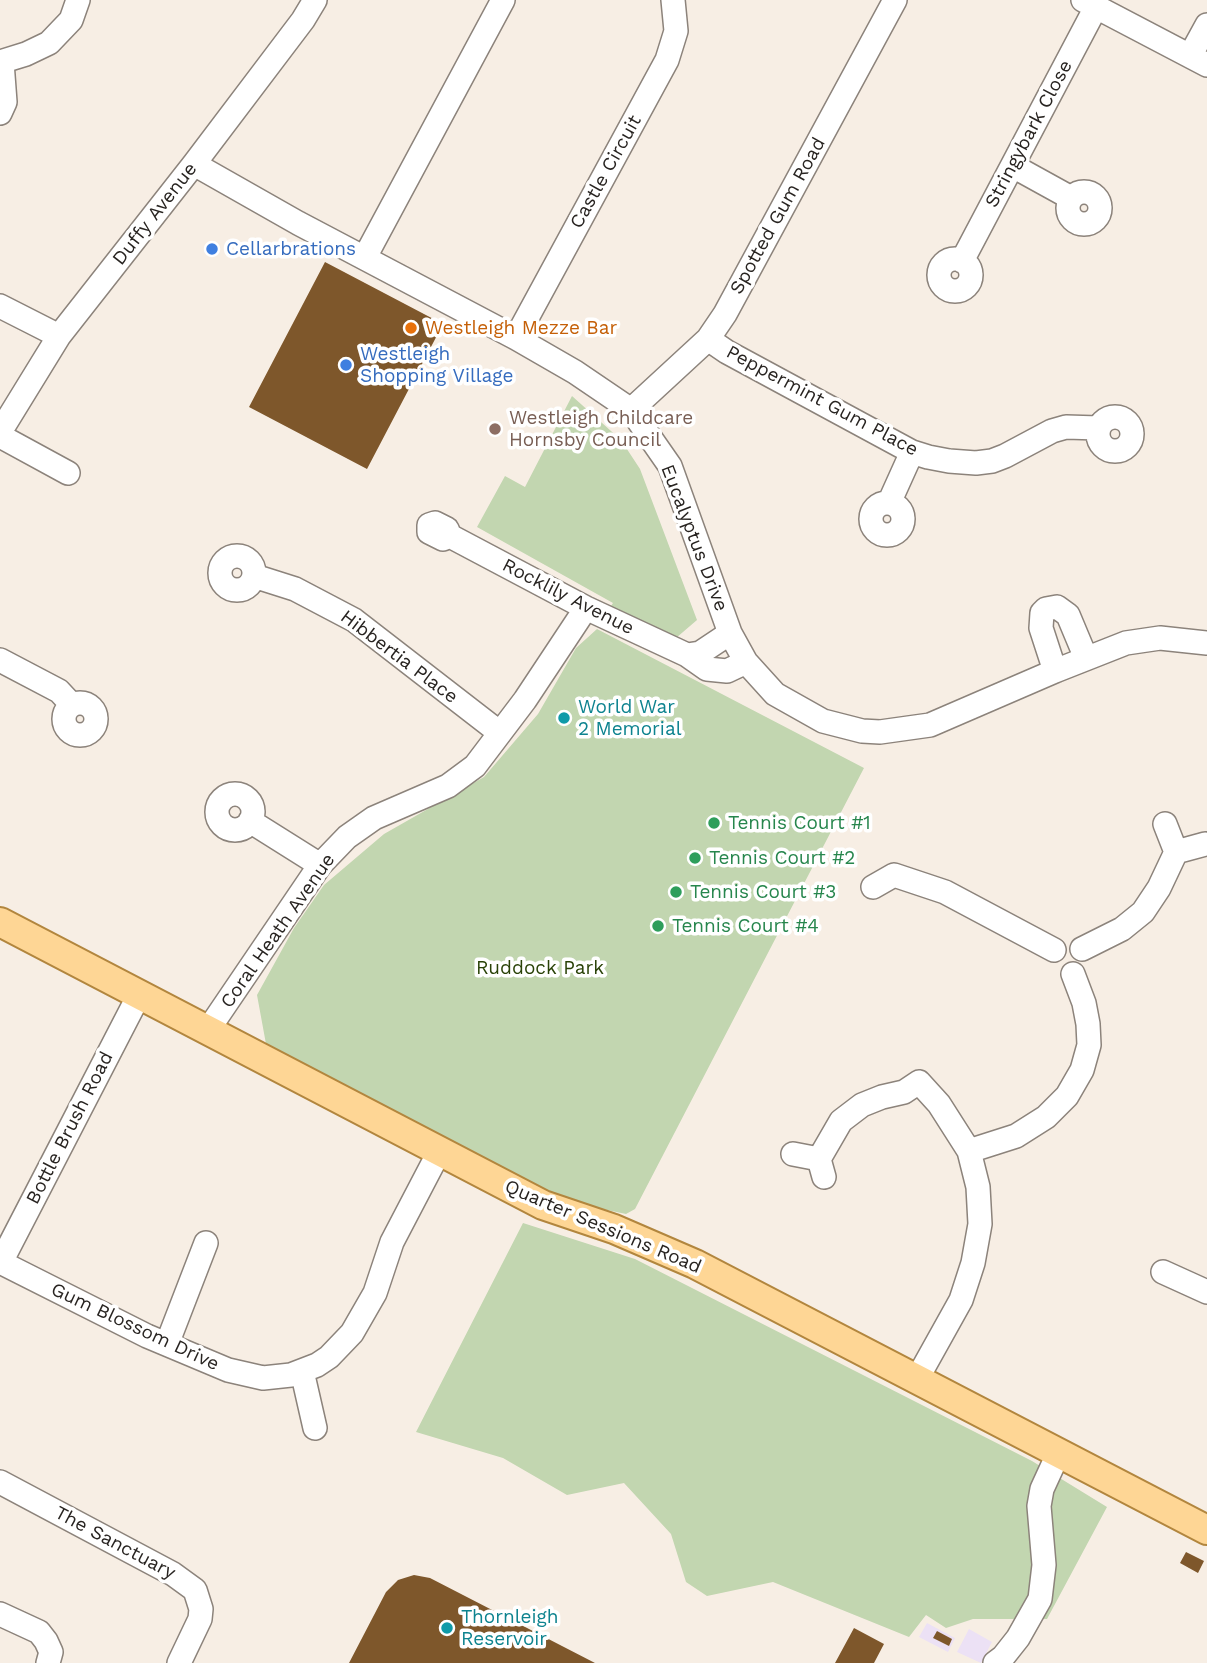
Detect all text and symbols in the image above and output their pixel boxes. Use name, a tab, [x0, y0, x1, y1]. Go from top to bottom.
street label: Stringybark Close	[981, 56, 1077, 212]
street label: Castle Circuit	[566, 111, 646, 233]
street label: Spotted Gum Road	[725, 134, 831, 298]
street label: Duffy Avenue	[108, 158, 202, 270]
place label: Cellarbrations	[226, 238, 356, 260]
marker: Cellarbrations	[204, 241, 220, 257]
place label: Westleigh Mezze Bar	[425, 317, 617, 339]
marker: Westleigh Mezze Bar	[403, 320, 419, 336]
street label: Peppermint Gum Place	[722, 341, 922, 461]
place label: Westleigh Shopping Village	[360, 343, 513, 387]
marker: Westleigh Shopping Village	[338, 357, 354, 373]
place label: Westleigh Childcare Hornsby Council	[509, 407, 693, 451]
marker: Westleigh Childcare Hornsby Council	[487, 421, 503, 437]
street label: Eucalyptus Drive	[656, 461, 732, 615]
street label: Rocklily Avenue	[498, 554, 638, 640]
street label: Hibbertia Place	[336, 605, 462, 709]
place label: World War 2 Memorial	[578, 696, 681, 740]
marker: World War 2 Memorial	[556, 710, 572, 726]
place label: Tennis Court #1	[728, 812, 871, 834]
marker: Tennis Court #1	[706, 815, 722, 831]
place label: Tennis Court #2	[709, 847, 855, 869]
street label: Coral Heath Avenue	[216, 849, 340, 1013]
marker: Tennis Court #2	[687, 850, 703, 866]
place label: Tennis Court #3	[690, 881, 836, 903]
marker: Tennis Court #3	[668, 884, 684, 900]
place label: Tennis Court #4	[672, 915, 819, 937]
marker: Tennis Court #4	[650, 918, 666, 934]
park label: Ruddock Park	[476, 957, 604, 979]
street label: Bottle Brush Road	[22, 1048, 118, 1208]
street label: Quarter Sessions Road	[501, 1175, 705, 1279]
street label: Gum Blossom Drive	[47, 1278, 223, 1376]
street label: The Sanctuary	[51, 1502, 179, 1584]
place label: Thornleigh Reservoir	[461, 1606, 558, 1650]
marker: Thornleigh Reservoir	[439, 1620, 455, 1636]

